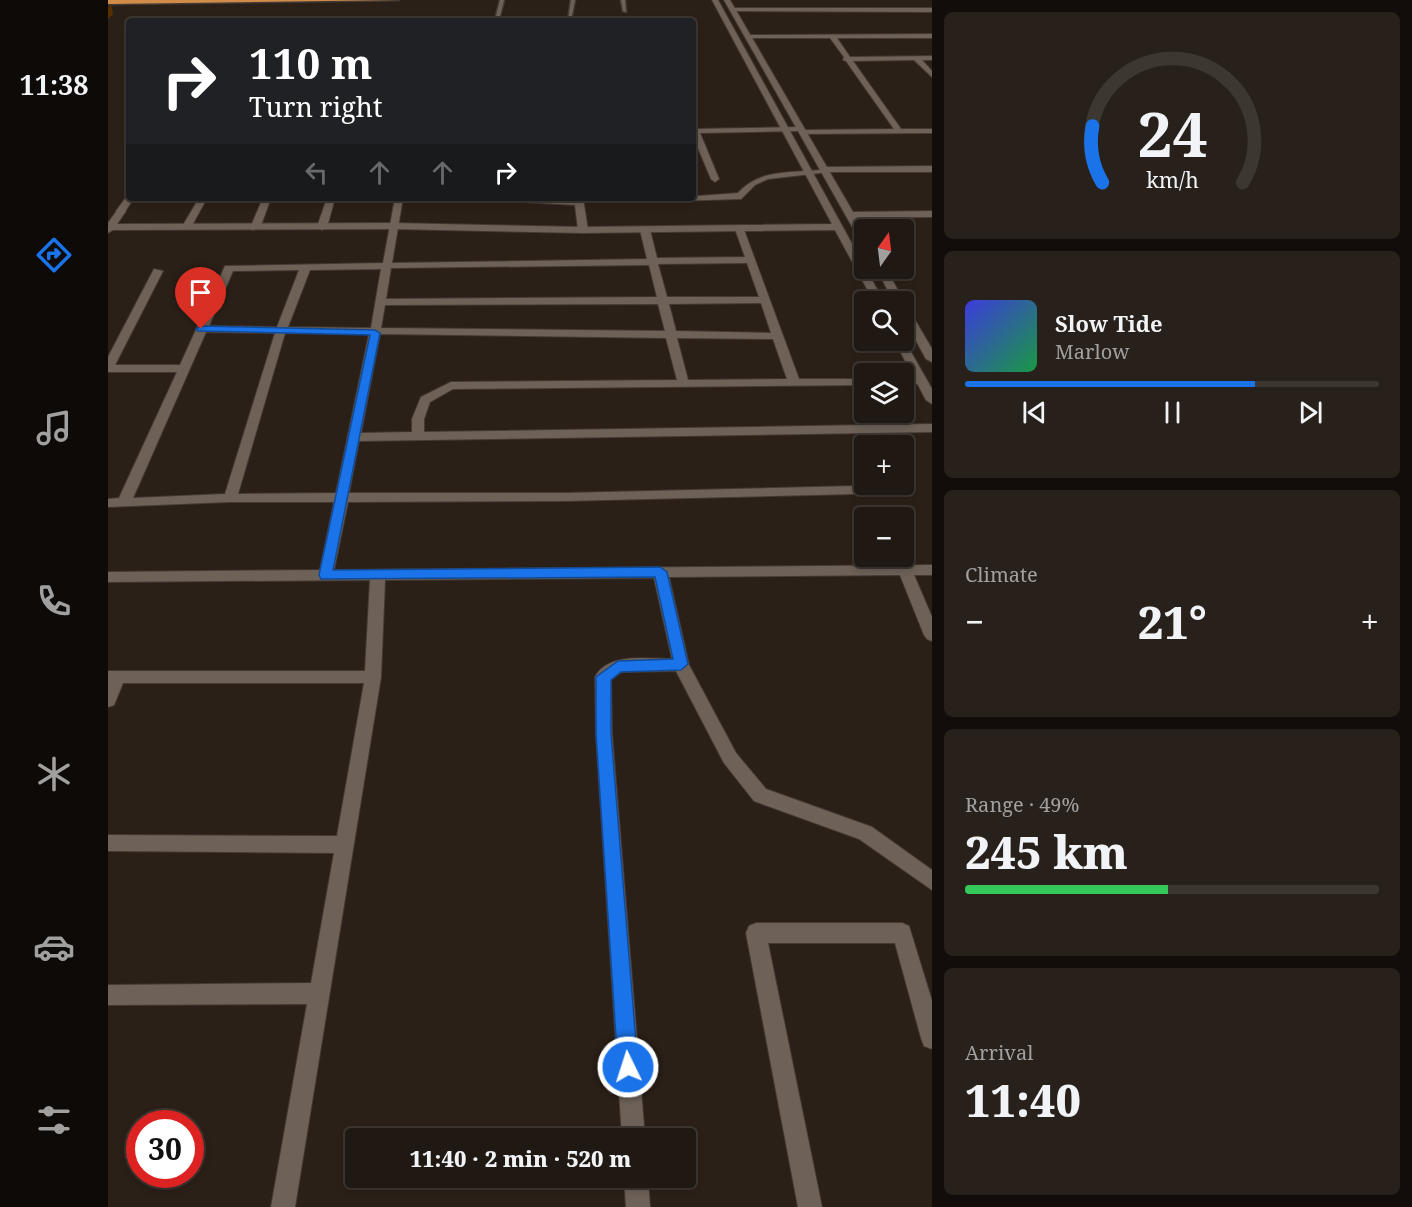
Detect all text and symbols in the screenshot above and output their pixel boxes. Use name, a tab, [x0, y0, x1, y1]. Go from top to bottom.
text: 110 m	[249, 34, 373, 91]
icon: right	[150, 42, 228, 120]
text: 11:38	[19, 66, 89, 103]
text: Turn right	[249, 88, 382, 125]
text: 24	[1137, 90, 1207, 175]
icon: left	[300, 156, 333, 189]
icon: ahead	[363, 156, 396, 189]
icon: ahead	[426, 156, 459, 189]
icon: right	[489, 156, 522, 189]
text: km/h	[1146, 165, 1199, 194]
north arrow	[854, 219, 914, 279]
map controls	[854, 219, 914, 567]
icon: directions	[33, 234, 75, 276]
pin	[175, 267, 226, 329]
icon: arrive	[184, 276, 217, 309]
button: search	[854, 291, 914, 351]
text: Slow Tide	[1055, 308, 1163, 338]
text: Marlow	[1055, 338, 1129, 365]
button: layers	[854, 363, 914, 423]
icon: previous	[1018, 396, 1051, 429]
icon: pause	[1156, 396, 1189, 429]
icon: next	[1294, 396, 1327, 429]
icon: music	[33, 407, 75, 449]
button: +	[854, 435, 914, 495]
button: −	[854, 507, 914, 567]
text: Climate	[965, 561, 1038, 588]
icon: phone	[33, 580, 75, 622]
text: 21°	[1138, 591, 1207, 652]
text: −	[965, 599, 984, 644]
text: +	[1361, 599, 1379, 644]
icon: climate	[33, 753, 75, 795]
text: Range · 49%	[965, 791, 1079, 818]
text: 245 km	[965, 821, 1128, 882]
icon: car	[33, 926, 75, 968]
position arrow	[596, 1035, 660, 1099]
text: Arrival	[965, 1039, 1033, 1066]
text: 11:40	[965, 1069, 1081, 1130]
icon: filters	[33, 1099, 75, 1141]
speed limit sign: 30	[126, 1110, 204, 1188]
text: 11:40 · 2 min · 520 m	[410, 1143, 631, 1173]

